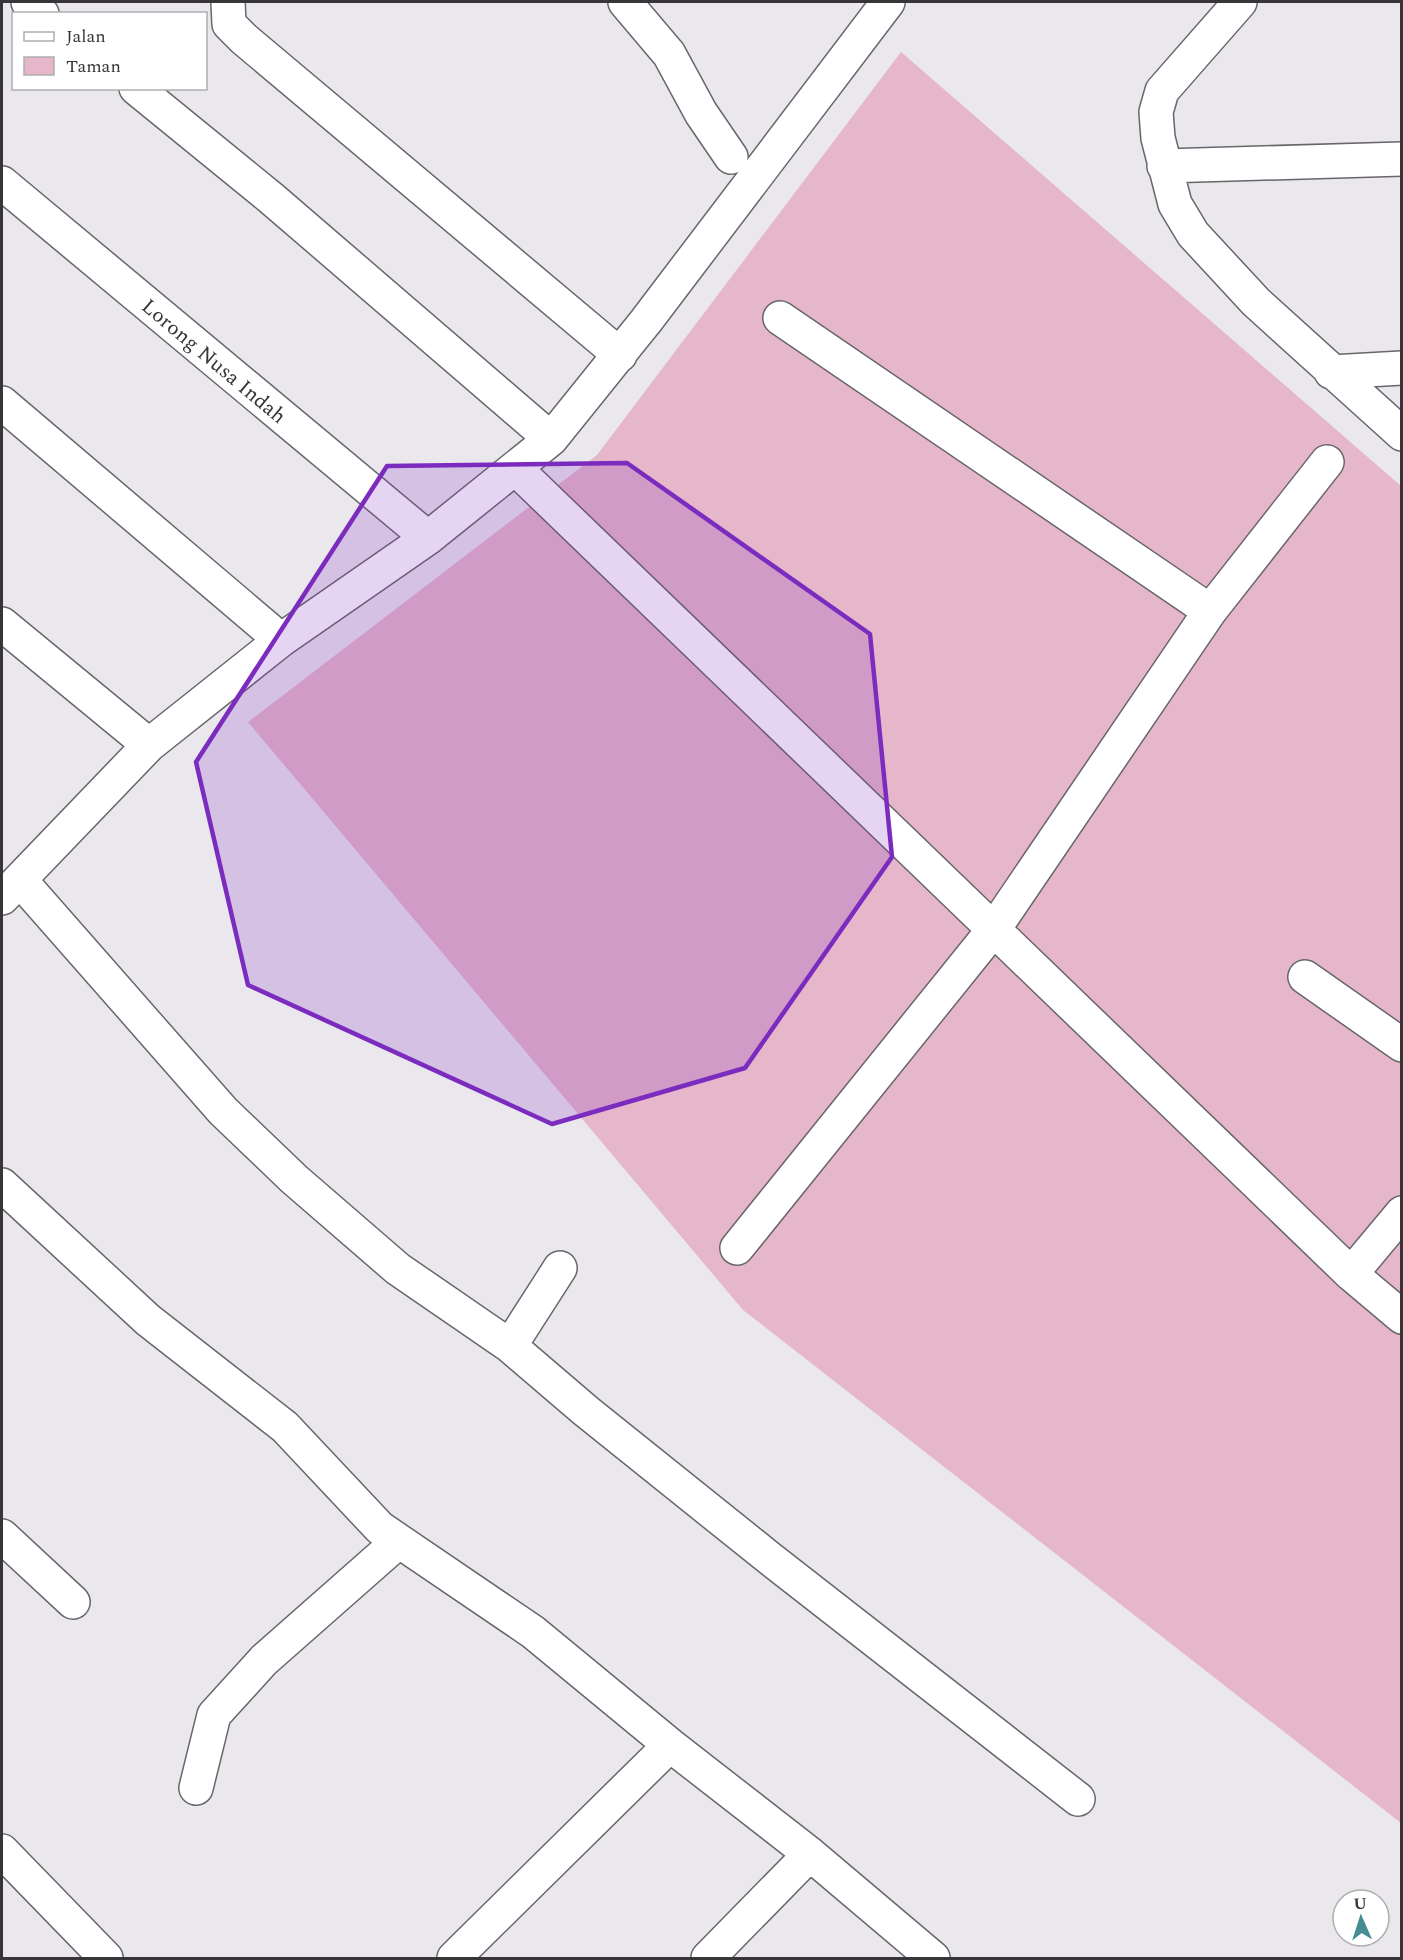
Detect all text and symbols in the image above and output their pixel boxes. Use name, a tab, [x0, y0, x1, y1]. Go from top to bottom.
legend	[12, 12, 207, 90]
text: Jalan	[66, 23, 106, 50]
text: Taman	[66, 53, 121, 80]
street label: Lorong Nusa Indah	[134, 291, 293, 432]
north arrow	[1331, 1888, 1391, 1948]
text: U	[1353, 1892, 1368, 1916]

